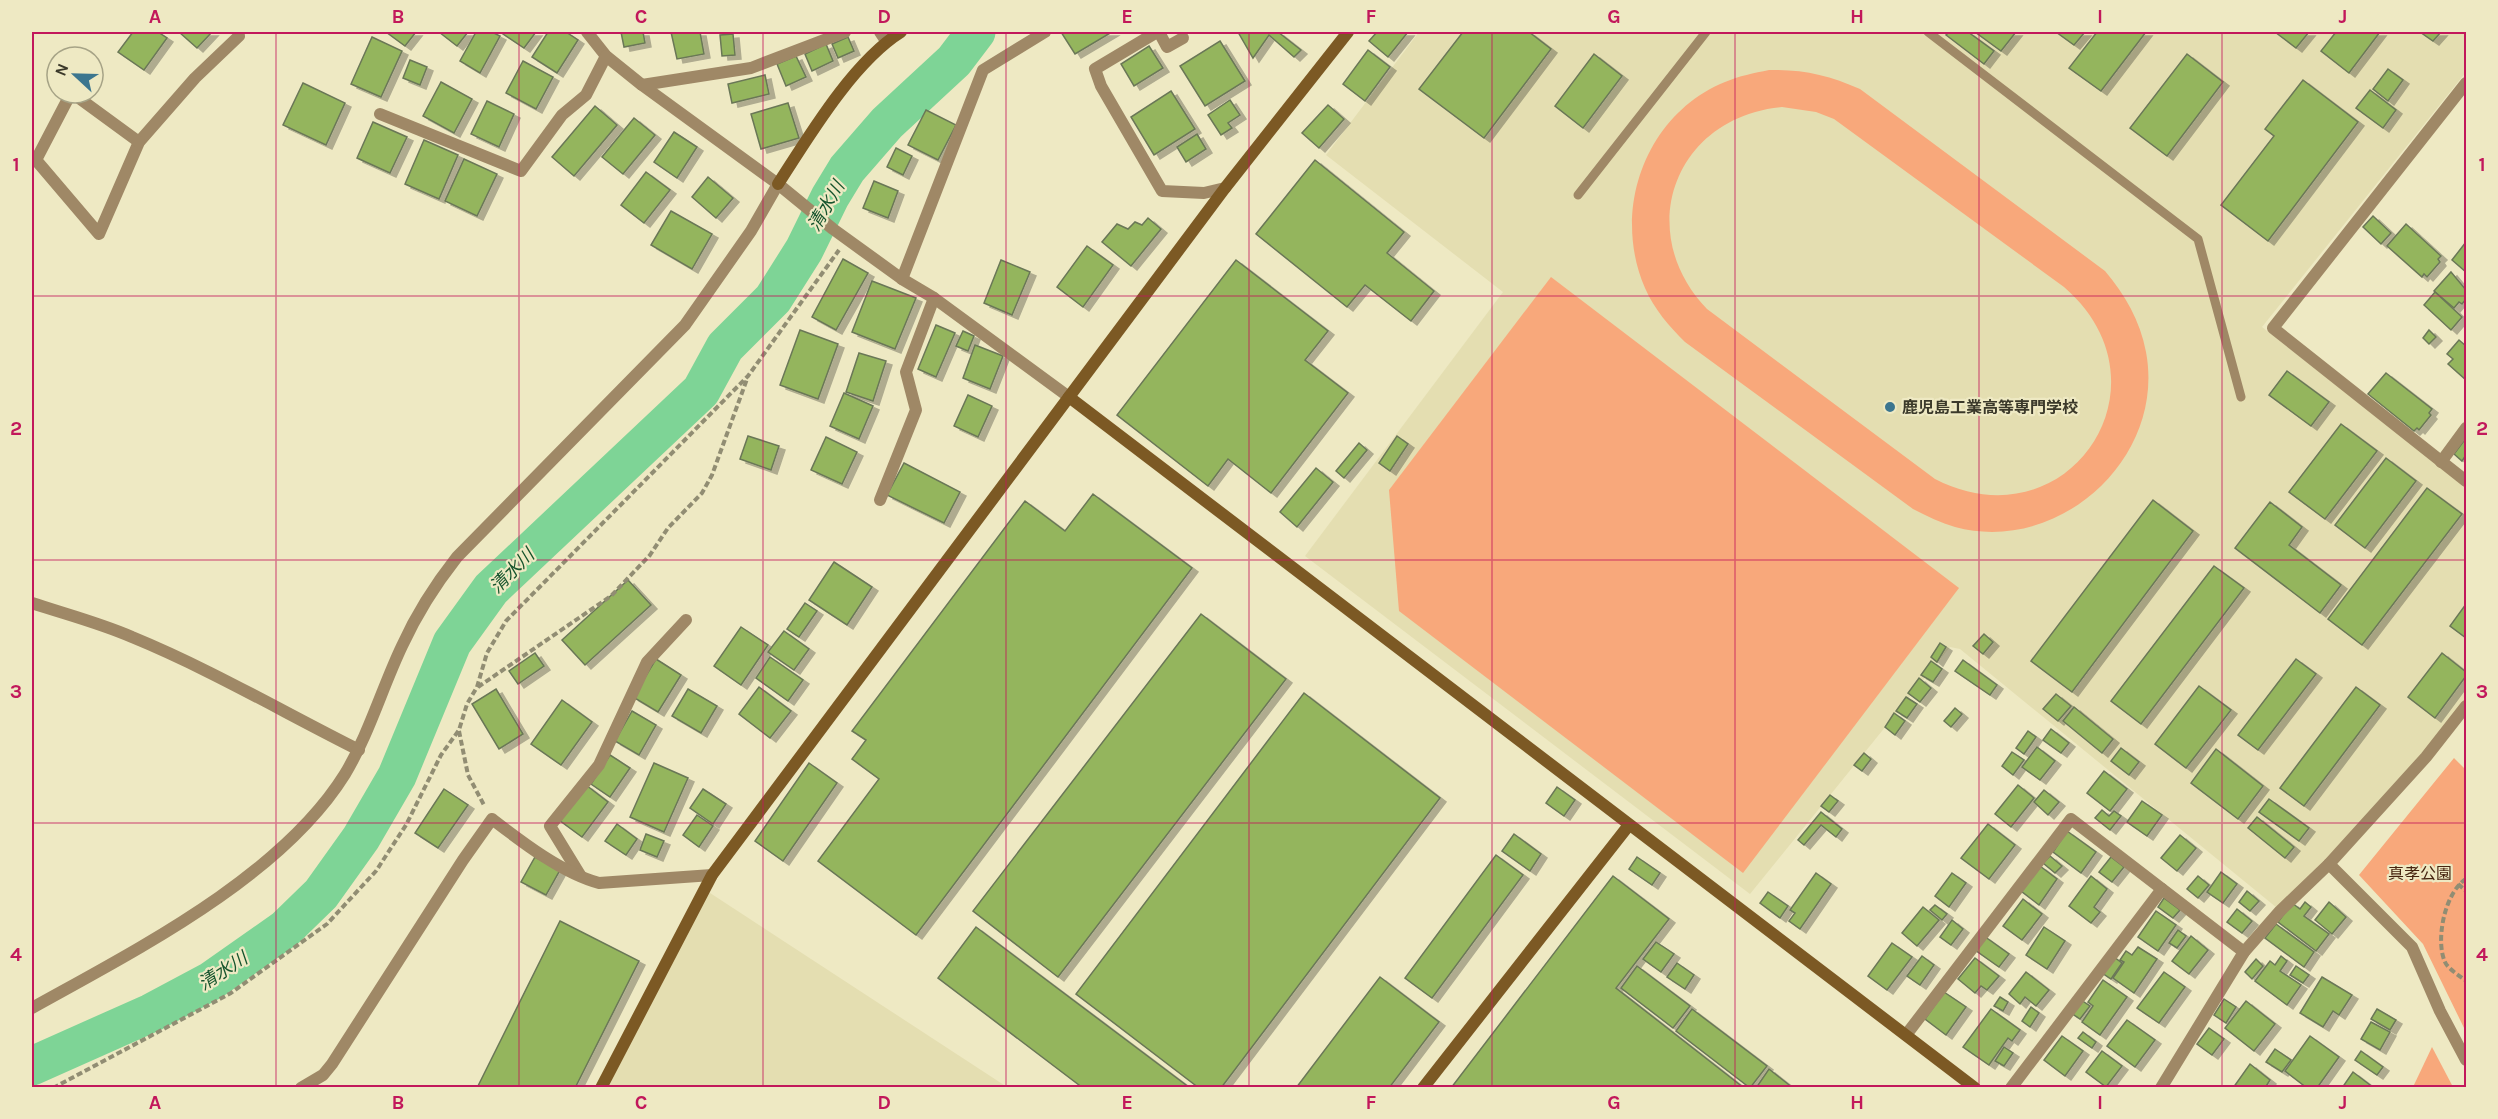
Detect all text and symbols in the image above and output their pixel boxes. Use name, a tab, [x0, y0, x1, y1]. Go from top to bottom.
text: A	[149, 5, 162, 28]
text: B	[392, 5, 404, 28]
text: C	[635, 5, 647, 28]
text: D	[877, 5, 891, 28]
text: E	[1121, 5, 1133, 28]
text: F	[1366, 5, 1377, 28]
text: G	[1607, 5, 1621, 28]
text: H	[1850, 5, 1864, 28]
text: I	[2097, 5, 2103, 28]
text: J	[2339, 5, 2347, 28]
north arrow	[45, 45, 105, 105]
text: N	[51, 61, 73, 78]
text: 1	[12, 153, 20, 176]
text: 1	[2478, 153, 2486, 176]
water label: 清水川	[803, 175, 850, 235]
place label: 鹿児島工業高等専門学校	[1902, 398, 2078, 417]
marker: 鹿児島工業高等専門学校	[1883, 400, 1897, 414]
text: 2	[10, 417, 22, 440]
text: 2	[2476, 417, 2488, 440]
water label: 清水川	[485, 543, 540, 598]
text: 3	[10, 680, 22, 703]
text: 3	[2476, 680, 2488, 703]
park label: 真孝公園	[2388, 864, 2452, 883]
text: 4	[10, 943, 22, 966]
text: 4	[2476, 943, 2488, 966]
water label: 清水川	[194, 946, 253, 995]
text: A	[149, 1091, 162, 1114]
text: B	[392, 1091, 404, 1114]
text: C	[635, 1091, 647, 1114]
text: D	[877, 1091, 891, 1114]
text: E	[1121, 1091, 1133, 1114]
text: F	[1366, 1091, 1377, 1114]
text: G	[1607, 1091, 1621, 1114]
text: H	[1850, 1091, 1864, 1114]
text: I	[2097, 1091, 2103, 1114]
text: J	[2339, 1091, 2347, 1114]

